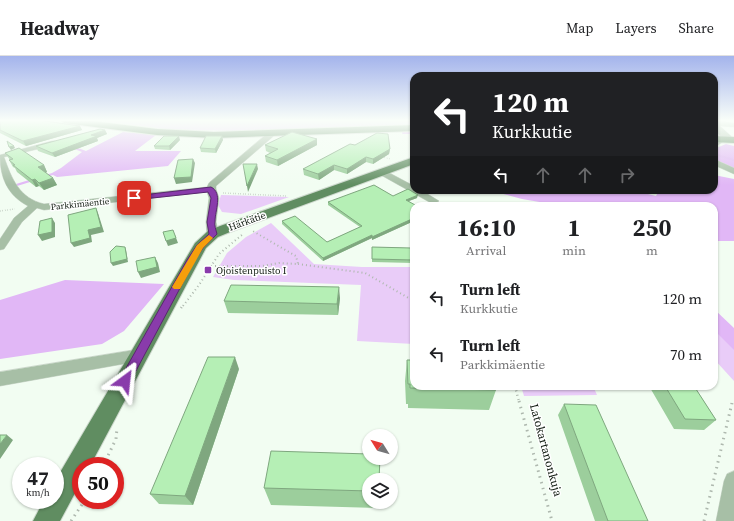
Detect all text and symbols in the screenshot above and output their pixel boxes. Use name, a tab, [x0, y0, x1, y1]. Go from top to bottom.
text: Headway	[20, 15, 99, 41]
text: Map	[566, 18, 593, 38]
text: Layers	[615, 18, 657, 38]
text: Share	[679, 18, 714, 38]
text: 120 m	[492, 83, 569, 121]
icon: left	[426, 88, 478, 140]
text: Kurkkutie	[492, 119, 572, 144]
icon: left	[490, 164, 512, 186]
icon: ahead	[532, 164, 554, 186]
icon: ahead	[574, 164, 596, 186]
icon: right	[616, 164, 638, 186]
pin	[117, 181, 151, 215]
icon: arrive	[123, 187, 145, 209]
street label: Parkkimäentie	[50, 195, 110, 213]
street label: Härkätie	[227, 208, 267, 234]
text: 16:10	[457, 211, 516, 244]
text: 1	[568, 211, 581, 244]
text: 250	[632, 211, 671, 244]
text: Arrival	[466, 242, 506, 259]
text: min	[562, 242, 586, 259]
text: m	[646, 242, 658, 259]
place label: Ojoistenpuisto I	[216, 264, 287, 277]
marker: Ojoistenpuisto I	[203, 265, 213, 275]
text: Turn left	[460, 279, 520, 300]
icon: left	[426, 287, 448, 309]
text: 120 m	[662, 288, 702, 309]
text: Kurkkutie	[460, 300, 518, 317]
text: Turn left	[460, 335, 520, 356]
icon: left	[426, 343, 448, 365]
text: 70 m	[670, 344, 702, 365]
text: Parkkimäentie	[460, 356, 545, 373]
position arrow	[104, 360, 146, 402]
street label: Latokartanonkuja	[526, 402, 566, 499]
north arrow	[362, 429, 398, 465]
map controls	[362, 429, 398, 509]
speed limit sign: 50	[72, 457, 124, 509]
text: 47	[27, 464, 49, 492]
button: layers	[362, 473, 398, 509]
text: km/h	[26, 486, 50, 499]

